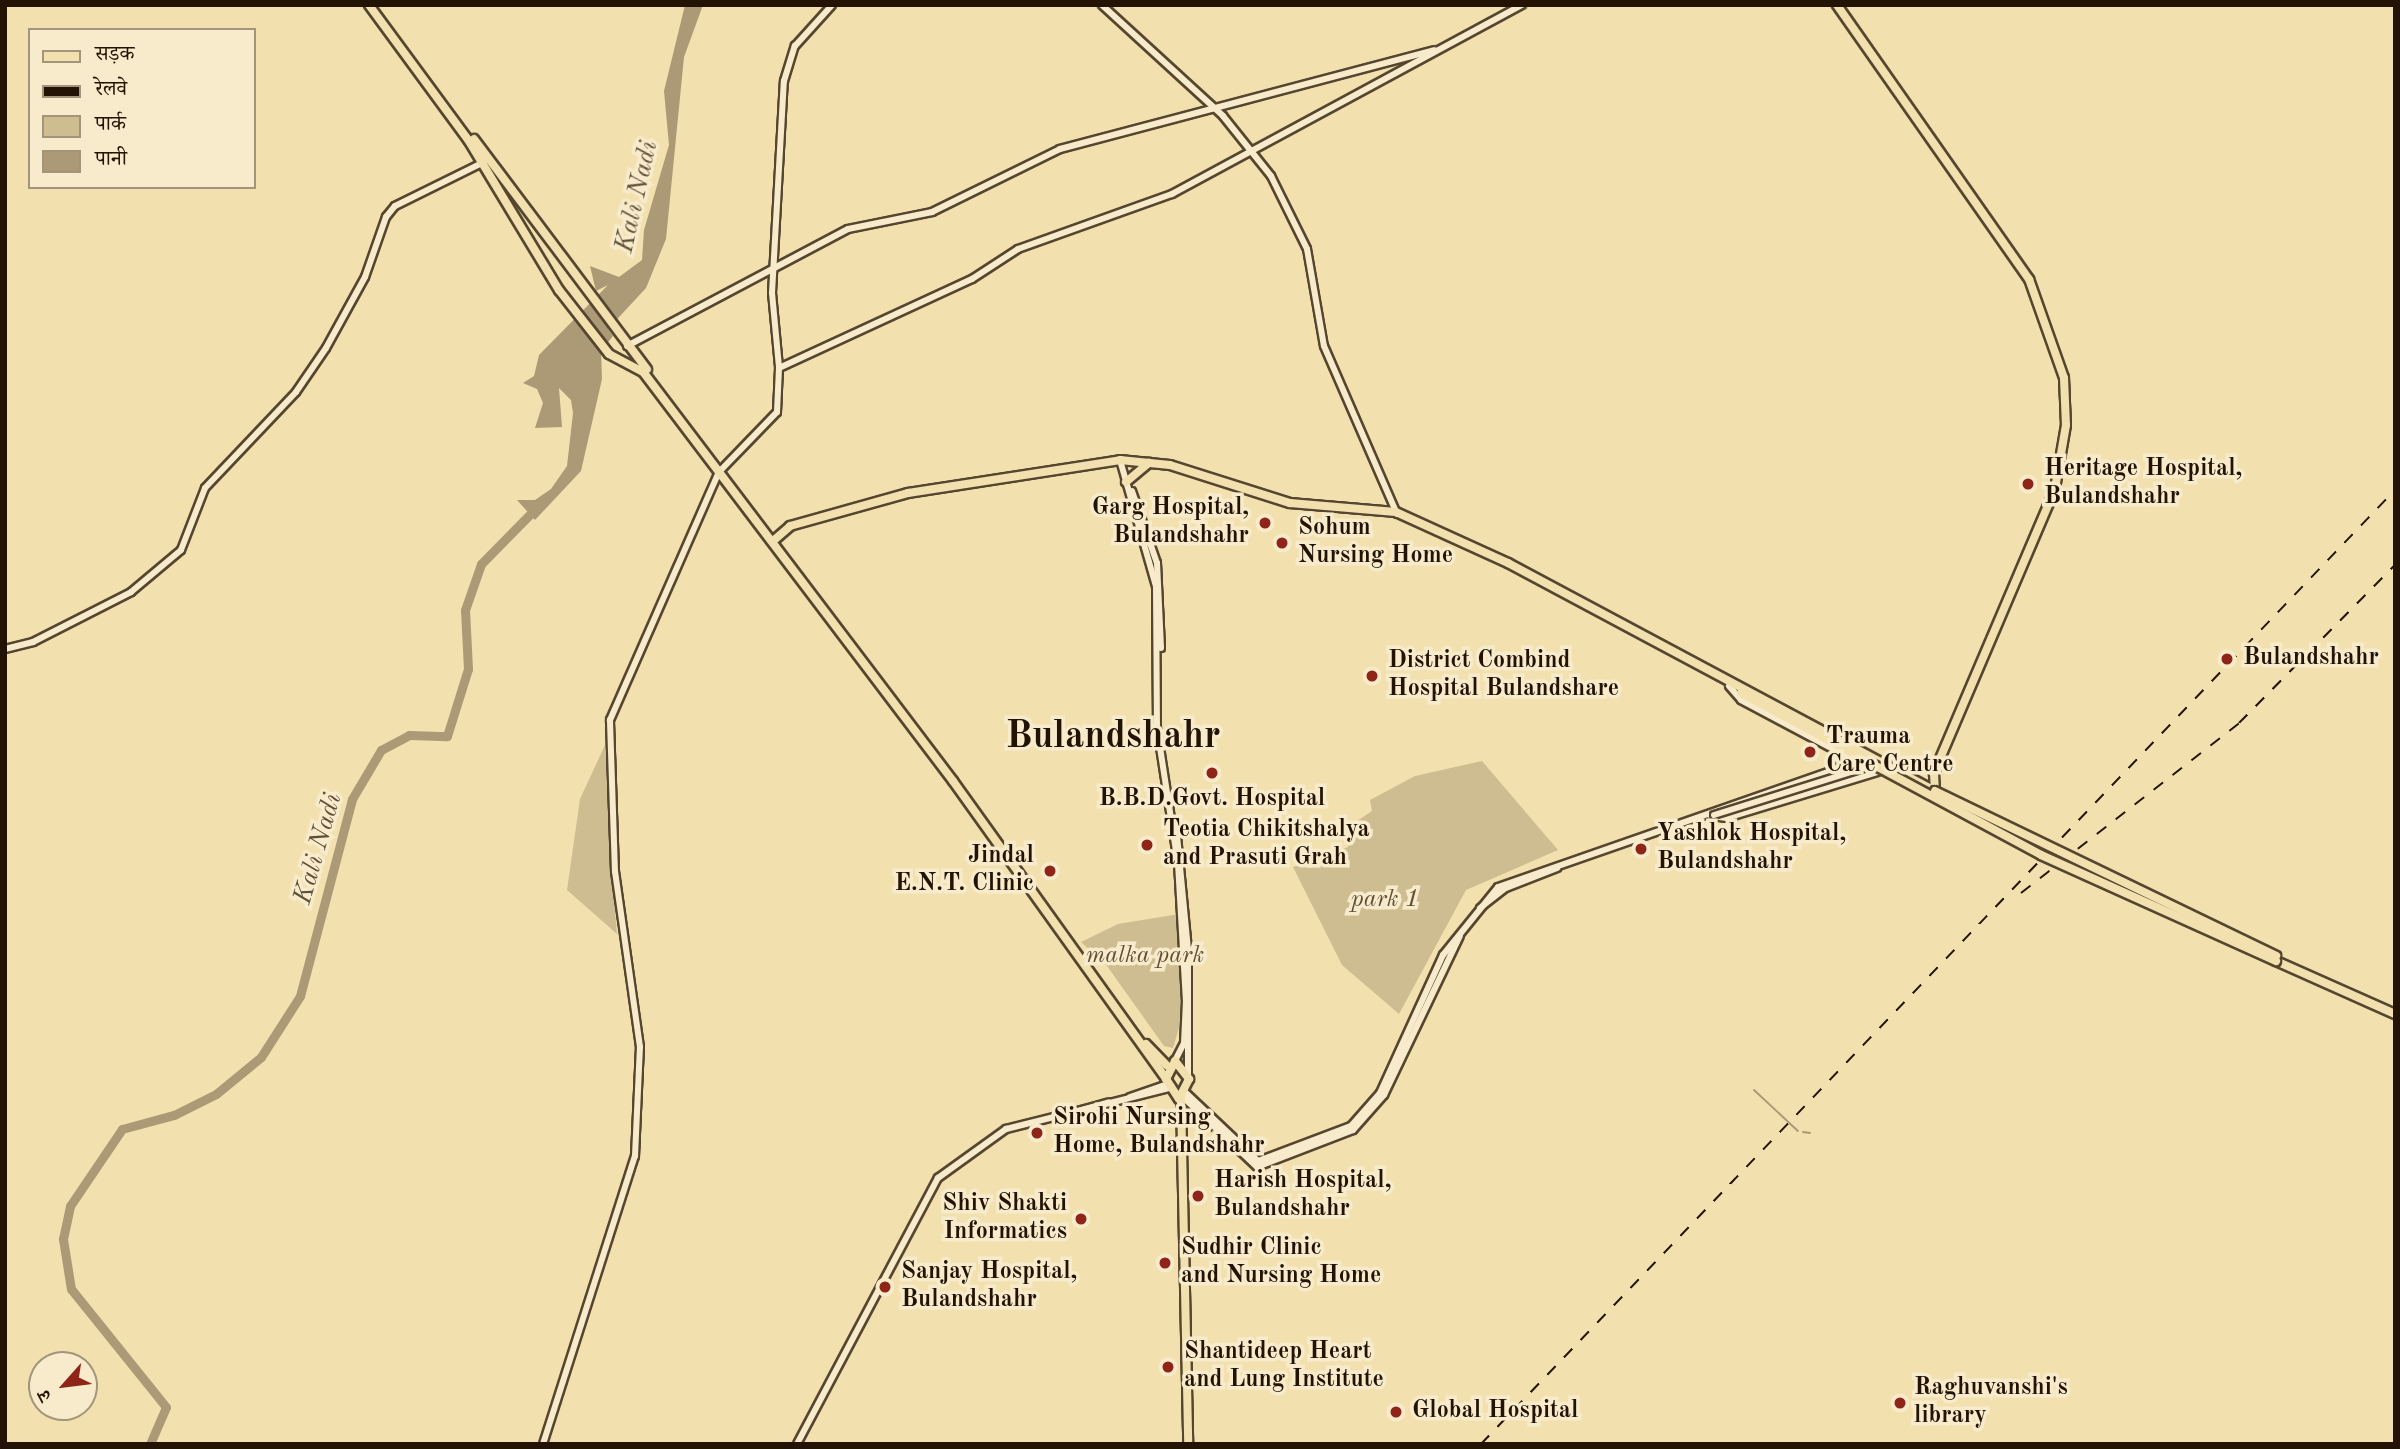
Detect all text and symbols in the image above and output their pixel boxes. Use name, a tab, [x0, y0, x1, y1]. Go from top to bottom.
legend	[28, 28, 256, 189]
text: सड़क	[95, 44, 134, 65]
text: रेलवे	[95, 79, 127, 100]
text: पार्क	[95, 114, 126, 135]
water label: Kali Nadi	[610, 138, 666, 256]
text: पानी	[95, 149, 127, 170]
place label: Heritage Hospital, Bulandshahr	[2044, 456, 2242, 512]
marker: Heritage Hospital, Bulandshahr	[2018, 474, 2038, 494]
place label: Garg Hospital, Bulandshahr	[1092, 495, 1249, 551]
marker: Garg Hospital, Bulandshahr	[1255, 513, 1275, 533]
place label: Sohum Nursing Home	[1298, 515, 1453, 571]
marker: Sohum Nursing Home	[1272, 533, 1292, 553]
place label: Bulandshahr	[2243, 645, 2379, 673]
place label: District Combind Hospital Bulandshare	[1388, 648, 1619, 704]
marker: Bulandshahr	[2217, 649, 2237, 669]
marker: District Combind Hospital Bulandshare	[1362, 666, 1382, 686]
district label: Bulandshahr	[1005, 715, 1221, 761]
place label: Trauma Care Centre	[1826, 724, 1953, 780]
marker: Trauma Care Centre	[1800, 742, 1820, 762]
marker: B.B.D.Govt. Hospital	[1202, 763, 1222, 783]
place label: B.B.D.Govt. Hospital	[1099, 786, 1325, 814]
water label: Kali Nadi	[288, 790, 350, 908]
place label: Teotia Chikitshalya and Prasuti Grah	[1163, 817, 1370, 873]
place label: Yashlok Hospital, Bulandshahr	[1657, 821, 1846, 877]
marker: Teotia Chikitshalya and Prasuti Grah	[1137, 835, 1157, 855]
marker: Yashlok Hospital, Bulandshahr	[1631, 839, 1651, 859]
place label: Jindal E.N.T. Clinic	[895, 843, 1034, 899]
marker: Jindal E.N.T. Clinic	[1040, 861, 1060, 881]
park label: park 1	[1351, 887, 1419, 915]
park label: malka park	[1086, 943, 1204, 971]
place label: Sirohi Nursing Home, Bulandshahr	[1053, 1105, 1265, 1161]
marker: Sirohi Nursing Home, Bulandshahr	[1027, 1123, 1047, 1143]
place label: Harish Hospital, Bulandshahr	[1214, 1168, 1391, 1224]
marker: Harish Hospital, Bulandshahr	[1188, 1186, 1208, 1206]
place label: Shiv Shakti Informatics	[942, 1191, 1067, 1247]
marker: Shiv Shakti Informatics	[1073, 1211, 1089, 1227]
place label: Sudhir Clinic and Nursing Home	[1181, 1235, 1381, 1291]
marker: Sudhir Clinic and Nursing Home	[1155, 1253, 1175, 1273]
place label: Sanjay Hospital, Bulandshahr	[901, 1259, 1077, 1315]
marker: Sanjay Hospital, Bulandshahr	[875, 1277, 895, 1297]
place label: Shantideep Heart and Lung Institute	[1184, 1339, 1384, 1395]
north arrow	[28, 1351, 98, 1421]
marker: Shantideep Heart and Lung Institute	[1158, 1357, 1178, 1377]
place label: Raghuvanshi's library	[1914, 1375, 2068, 1431]
text: उ	[35, 1386, 56, 1404]
marker: Raghuvanshi's library	[1892, 1395, 1908, 1411]
place label: Global Hospital	[1412, 1398, 1578, 1426]
marker: Global Hospital	[1386, 1402, 1406, 1422]

